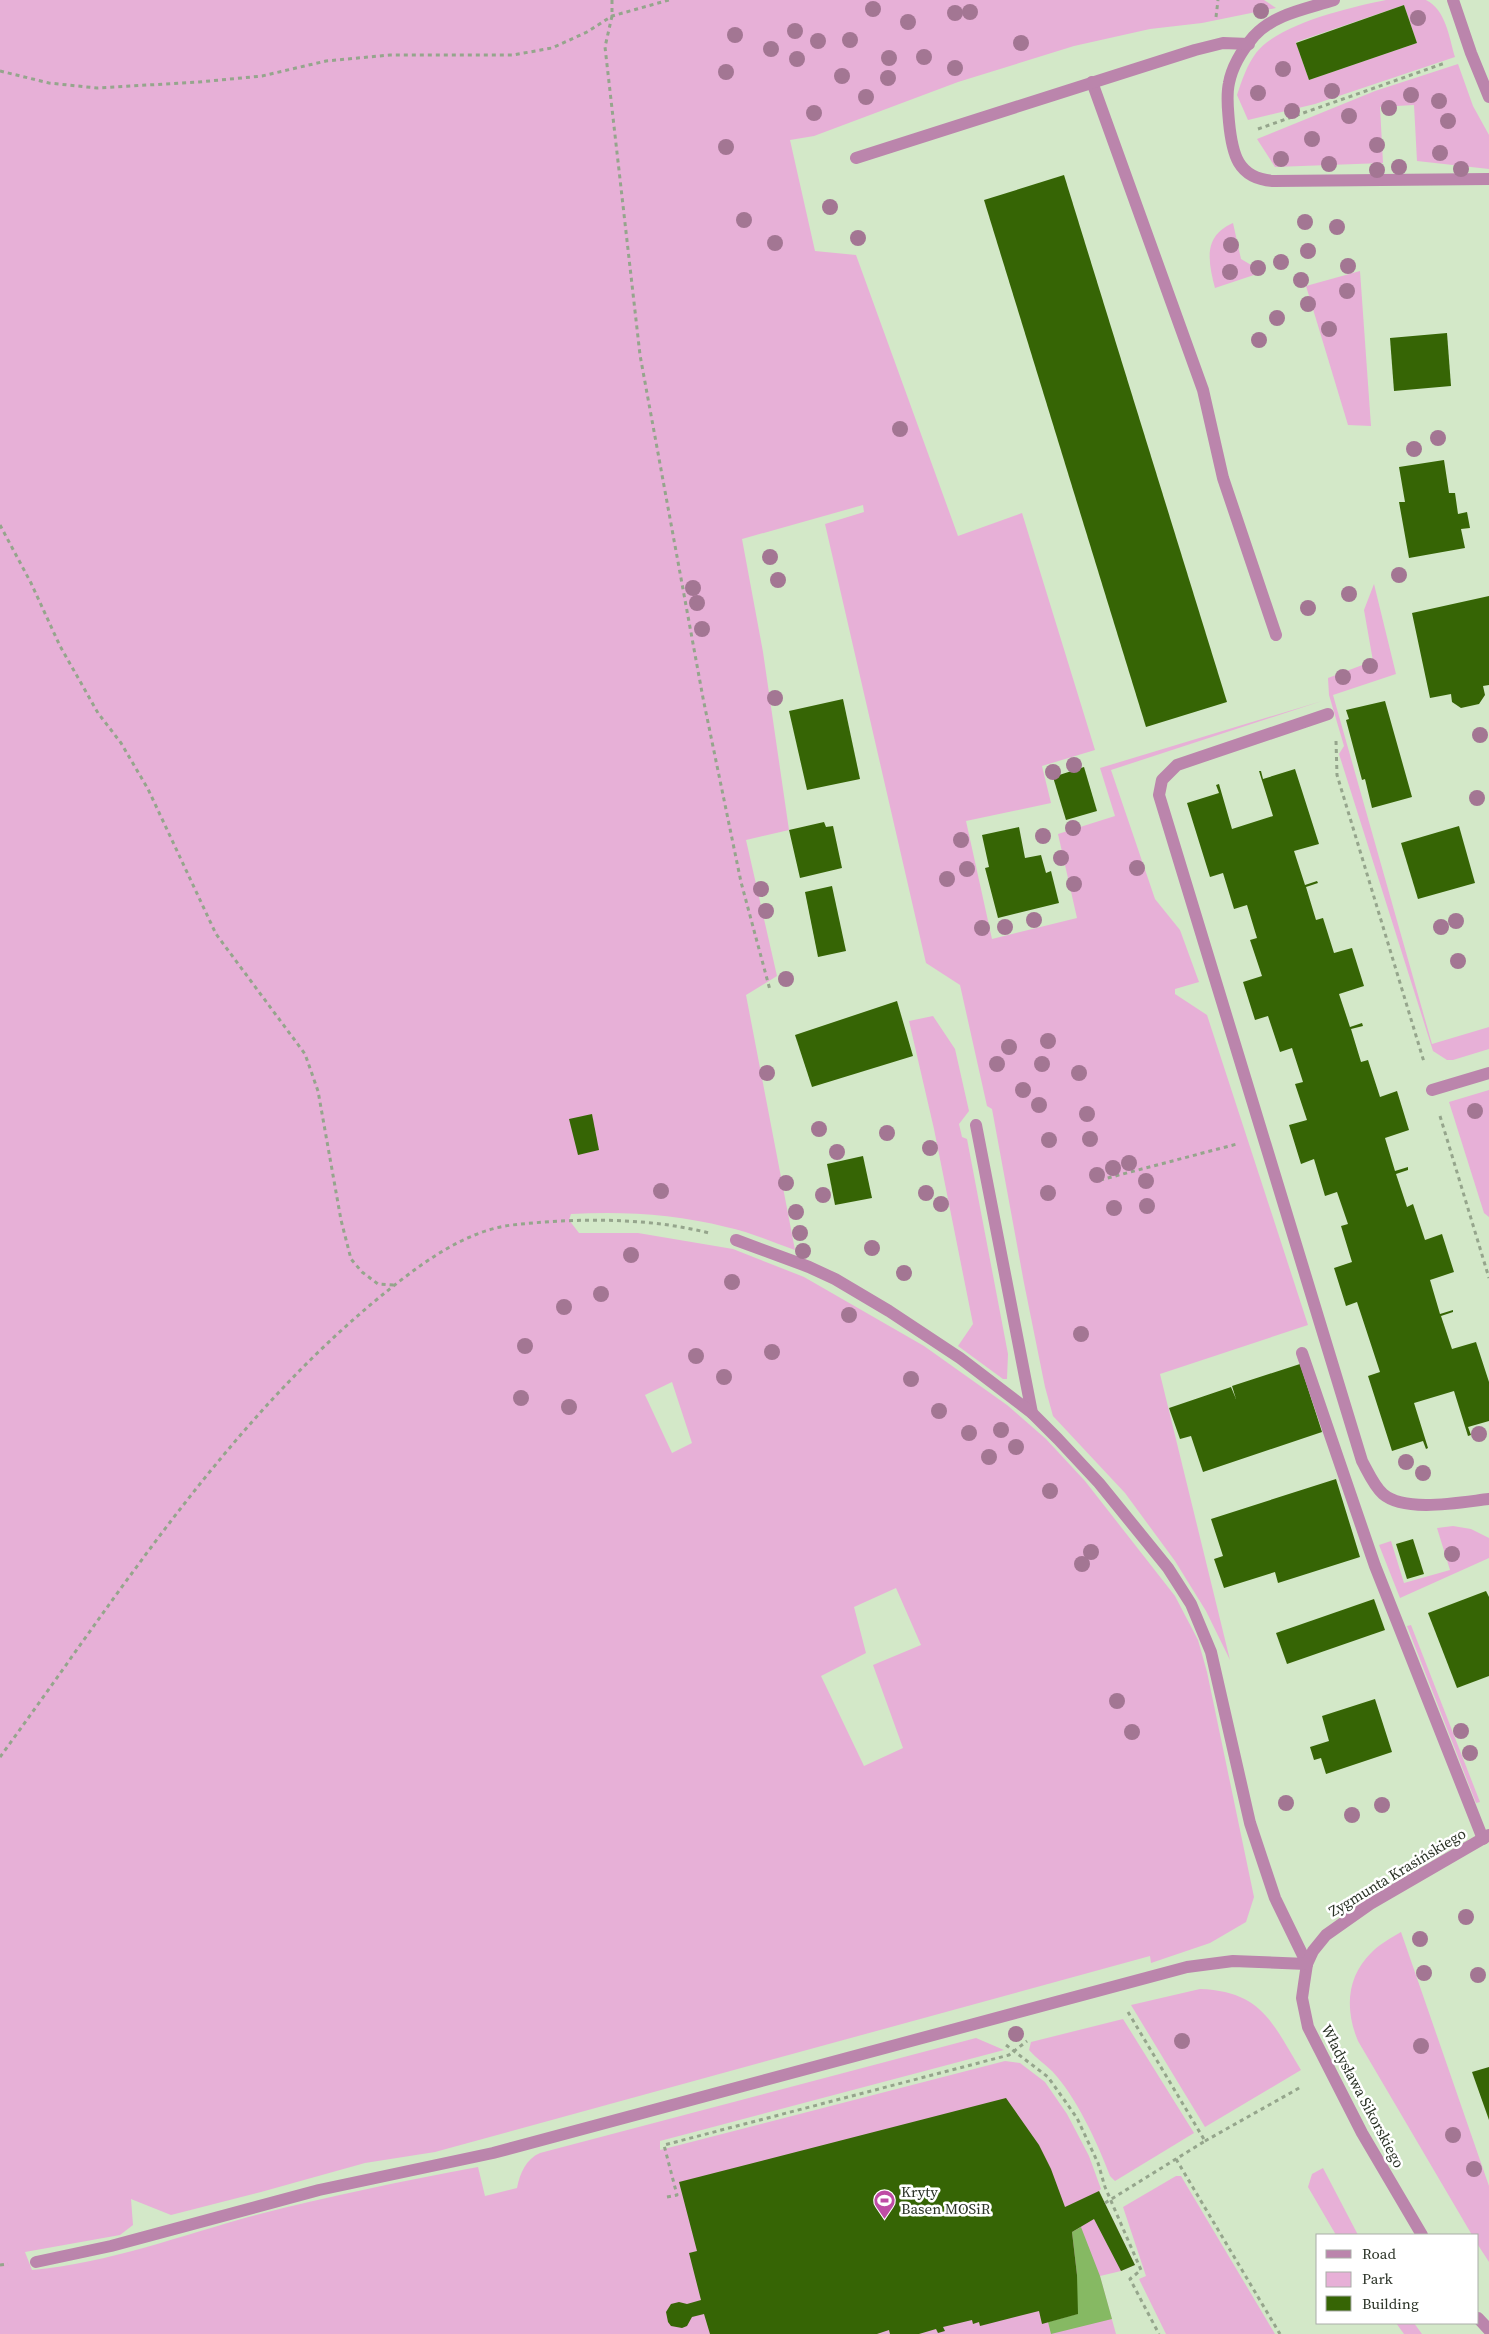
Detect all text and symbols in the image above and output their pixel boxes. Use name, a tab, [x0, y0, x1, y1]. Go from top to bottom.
street label: Zygmunta Krasińskiego	[1324, 1823, 1470, 1921]
street label: Władysława Sikorskiego	[1316, 2021, 1410, 2171]
place label: Kryty Basen MOSiR	[901, 2181, 991, 2219]
sports icon: Kryty Basen MOSiR	[873, 2188, 897, 2219]
legend	[1316, 2234, 1479, 2324]
text: Road	[1362, 2243, 1396, 2264]
text: Park	[1362, 2268, 1394, 2289]
text: Building	[1362, 2293, 1419, 2314]

